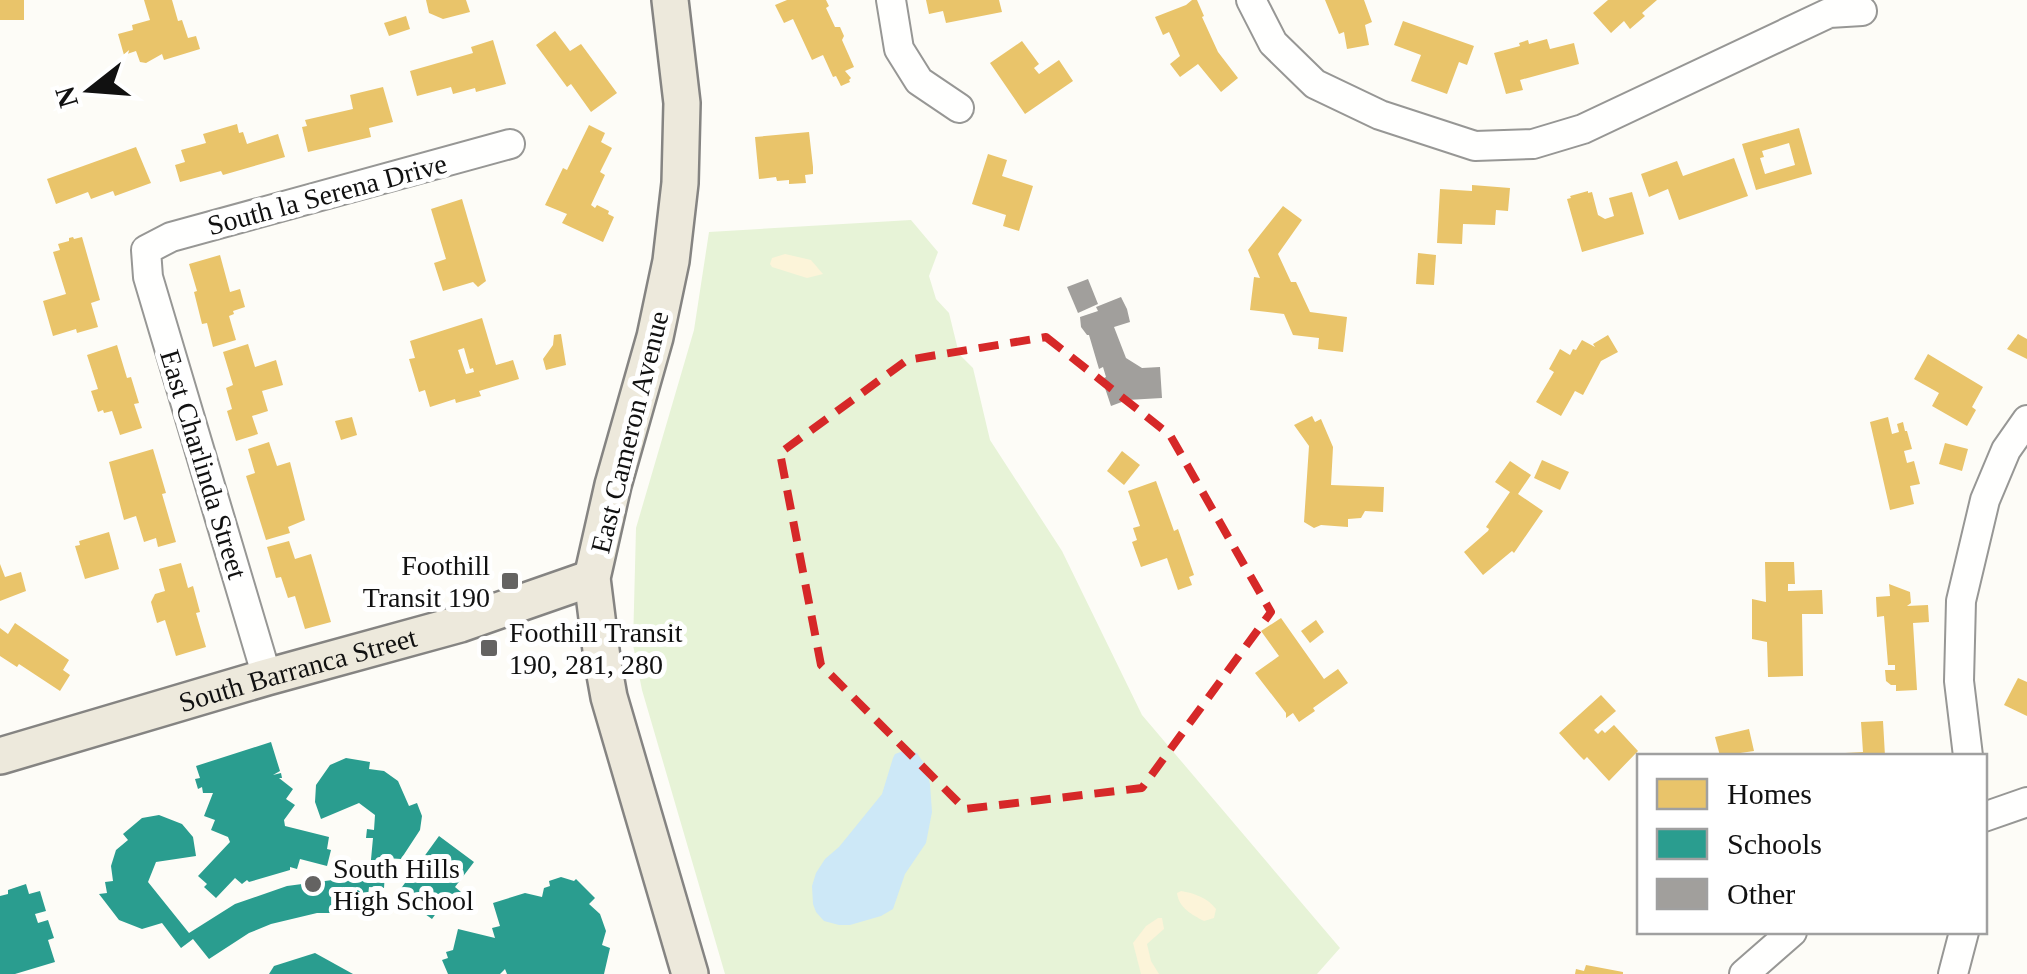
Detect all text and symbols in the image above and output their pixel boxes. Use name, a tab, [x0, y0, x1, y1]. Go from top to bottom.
north arrow	[40, 40, 140, 140]
text: N	[49, 83, 84, 111]
street label: South la Serena Drive	[204, 148, 450, 241]
street label: East Cameron Avenue	[584, 308, 675, 556]
street label: East Charlinda Street	[154, 346, 253, 583]
place label: Foothill Transit 190	[363, 550, 490, 613]
marker: Foothill Transit 190	[499, 570, 521, 592]
place label: Foothill Transit 190, 281, 280	[509, 617, 683, 680]
street label: South Barranca Street	[175, 622, 420, 718]
marker: Foothill Transit 190, 281, 280	[478, 637, 500, 659]
legend	[1637, 754, 1987, 934]
text: Homes	[1727, 777, 1812, 810]
text: Schools	[1727, 827, 1822, 860]
place label: South Hills High School	[333, 853, 474, 916]
marker: South Hills High School	[302, 873, 324, 895]
text: Other	[1727, 877, 1795, 910]

